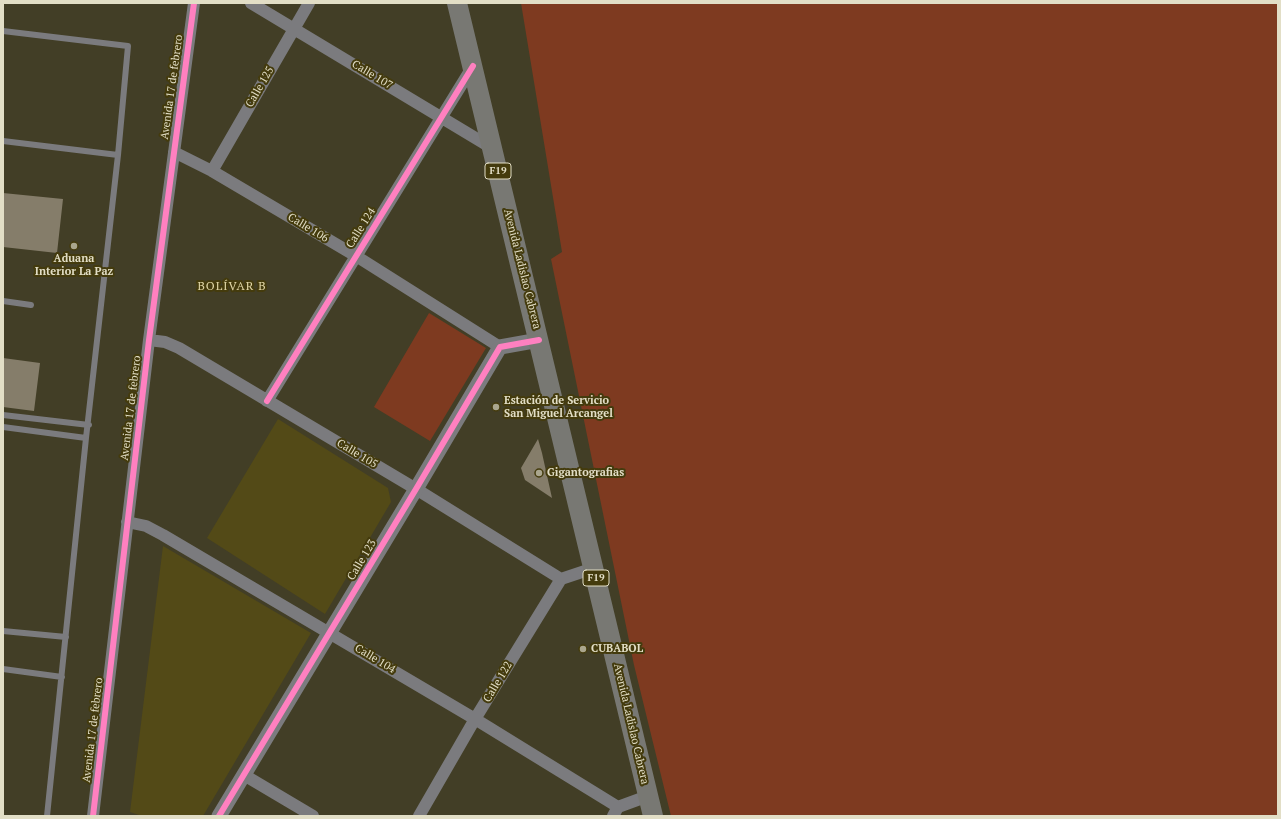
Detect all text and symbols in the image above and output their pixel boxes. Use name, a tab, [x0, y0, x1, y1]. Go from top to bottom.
street label: Avenida 17 de febrero	[158, 34, 186, 140]
street label: Calle 107	[349, 58, 395, 92]
street label: Calle 125	[243, 64, 277, 110]
road number: F19	[485, 163, 511, 179]
street label: Calle 124	[343, 205, 379, 251]
street label: Avenida Ladislao Cabrera	[501, 208, 543, 330]
street label: Calle 106	[285, 211, 331, 245]
marker: Aduana Interior La Paz	[69, 241, 79, 251]
place label: Aduana Interior La Paz	[35, 252, 113, 278]
district label: BOLÍVAR B	[197, 280, 267, 294]
street label: Avenida 17 de febrero	[118, 355, 144, 461]
place label: Estación de Servicio San Miguel Arcangel	[504, 394, 613, 420]
marker: Estación de Servicio San Miguel Arcangel	[491, 402, 501, 412]
street label: Calle 105	[334, 437, 380, 471]
place label: Gigantografias	[547, 466, 624, 480]
marker: Gigantografias	[534, 468, 544, 478]
street label: Calle 123	[345, 537, 379, 583]
road number: F19	[583, 570, 609, 586]
street label: Calle 104	[352, 642, 398, 676]
place label: CUBABOL	[591, 642, 643, 656]
marker: CUBABOL	[578, 644, 588, 654]
street label: Calle 122	[481, 659, 515, 705]
street label: Avenida Ladislao Cabrera	[611, 662, 651, 786]
street label: Avenida 17 de febrero	[80, 677, 106, 783]

